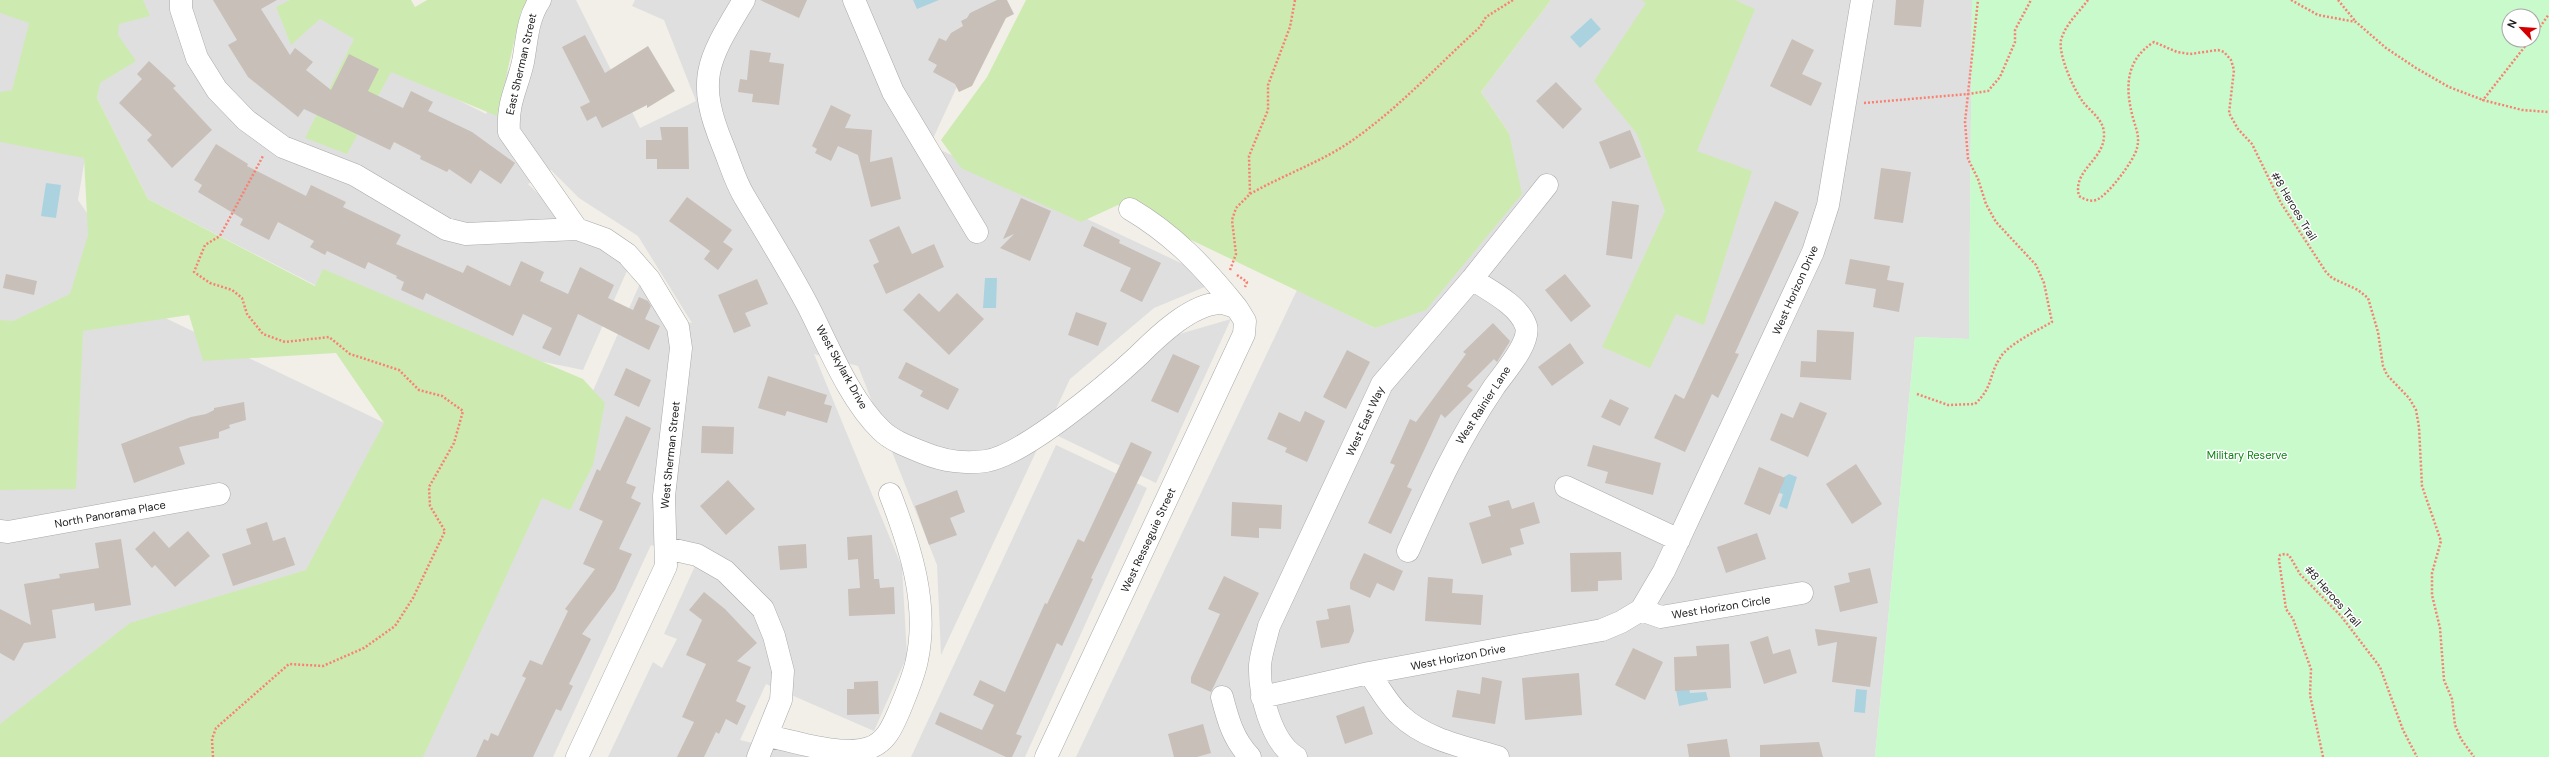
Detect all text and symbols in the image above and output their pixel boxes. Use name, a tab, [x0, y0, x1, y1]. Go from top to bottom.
north arrow	[2501, 8, 2541, 48]
street label: East Sherman Street	[502, 12, 540, 116]
text: N	[2504, 17, 2520, 30]
street label: #8 Heroes Trail	[2268, 169, 2320, 243]
street label: West Horizon Drive	[1769, 243, 1821, 337]
street label: West Skylark Drive	[813, 323, 871, 411]
street label: West Rainier Lane	[1453, 363, 1513, 447]
street label: West East Way	[1343, 384, 1387, 458]
street label: West Sherman Street	[657, 401, 683, 509]
park label: Military Reserve	[2207, 448, 2287, 462]
street label: West Resseguie Street	[1118, 485, 1178, 595]
street label: North Panorama Place	[53, 497, 167, 531]
street label: #8 Heroes Trail	[2302, 562, 2364, 630]
street label: West Horizon Circle	[1671, 592, 1771, 622]
street label: West Horizon Drive	[1409, 641, 1507, 673]

